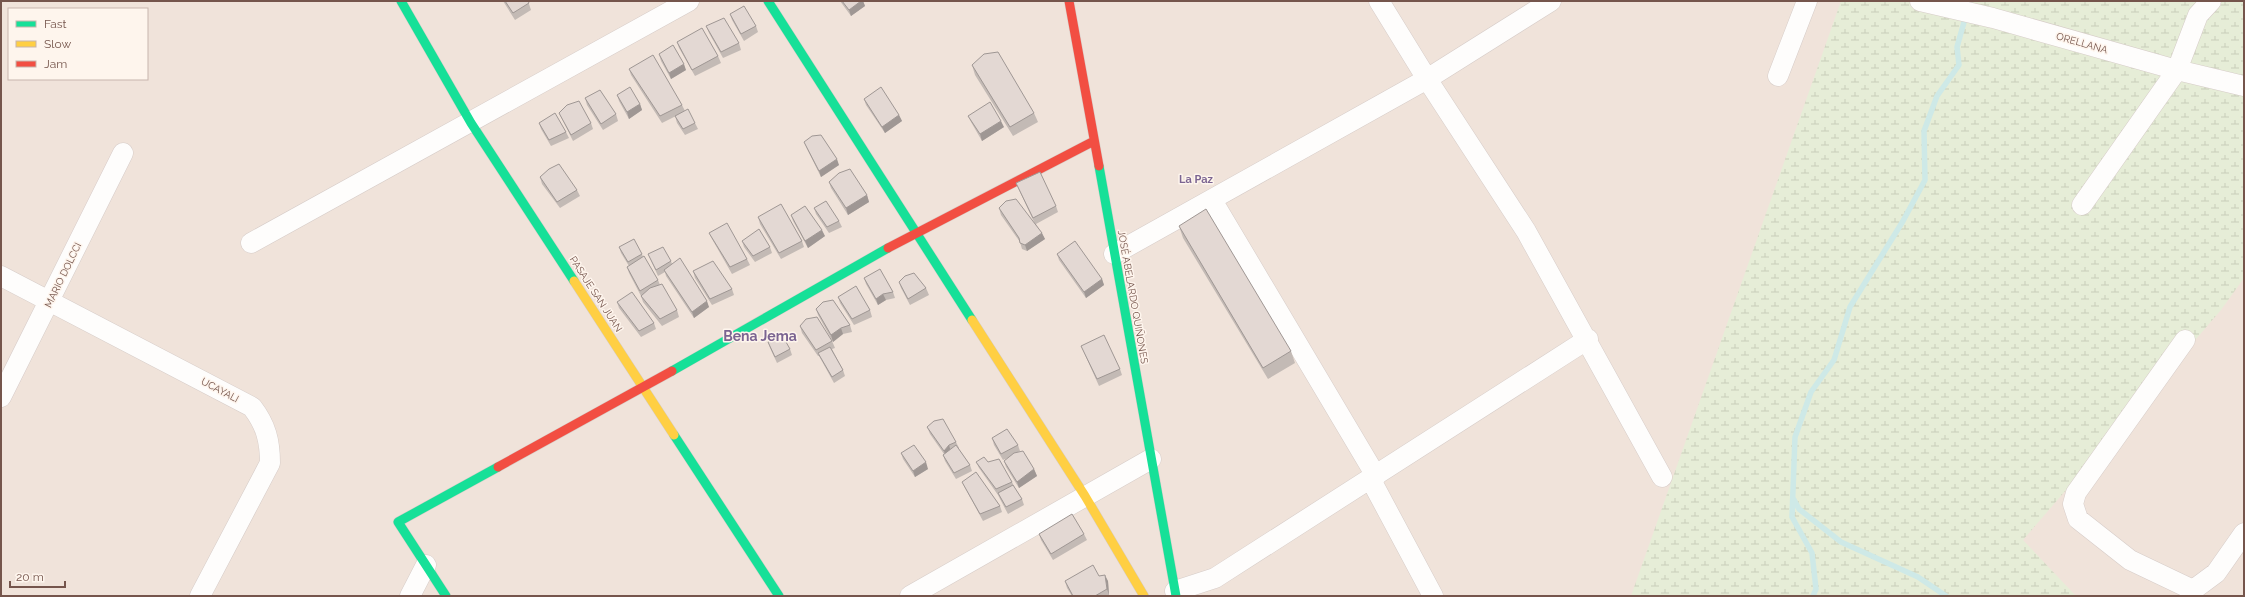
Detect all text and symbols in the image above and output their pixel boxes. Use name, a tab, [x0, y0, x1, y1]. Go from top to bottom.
legend	[8, 8, 148, 80]
text: Fast	[44, 17, 67, 31]
street label: ORELLANA	[2055, 30, 2109, 56]
text: Slow	[44, 37, 71, 51]
text: Jam	[44, 57, 67, 71]
district label: La Paz	[1179, 173, 1214, 186]
street label: JOSÉ ABELARDO QUIÑONES	[1116, 229, 1150, 365]
street label: MARIO DOLCCI	[43, 241, 83, 309]
street label: PASAJE SAN JUAN	[567, 254, 625, 334]
district label: Bena Jema	[723, 328, 797, 344]
street label: UCAYALI	[199, 376, 241, 404]
scale bar	[10, 563, 65, 589]
text: 20 m	[16, 570, 44, 584]

